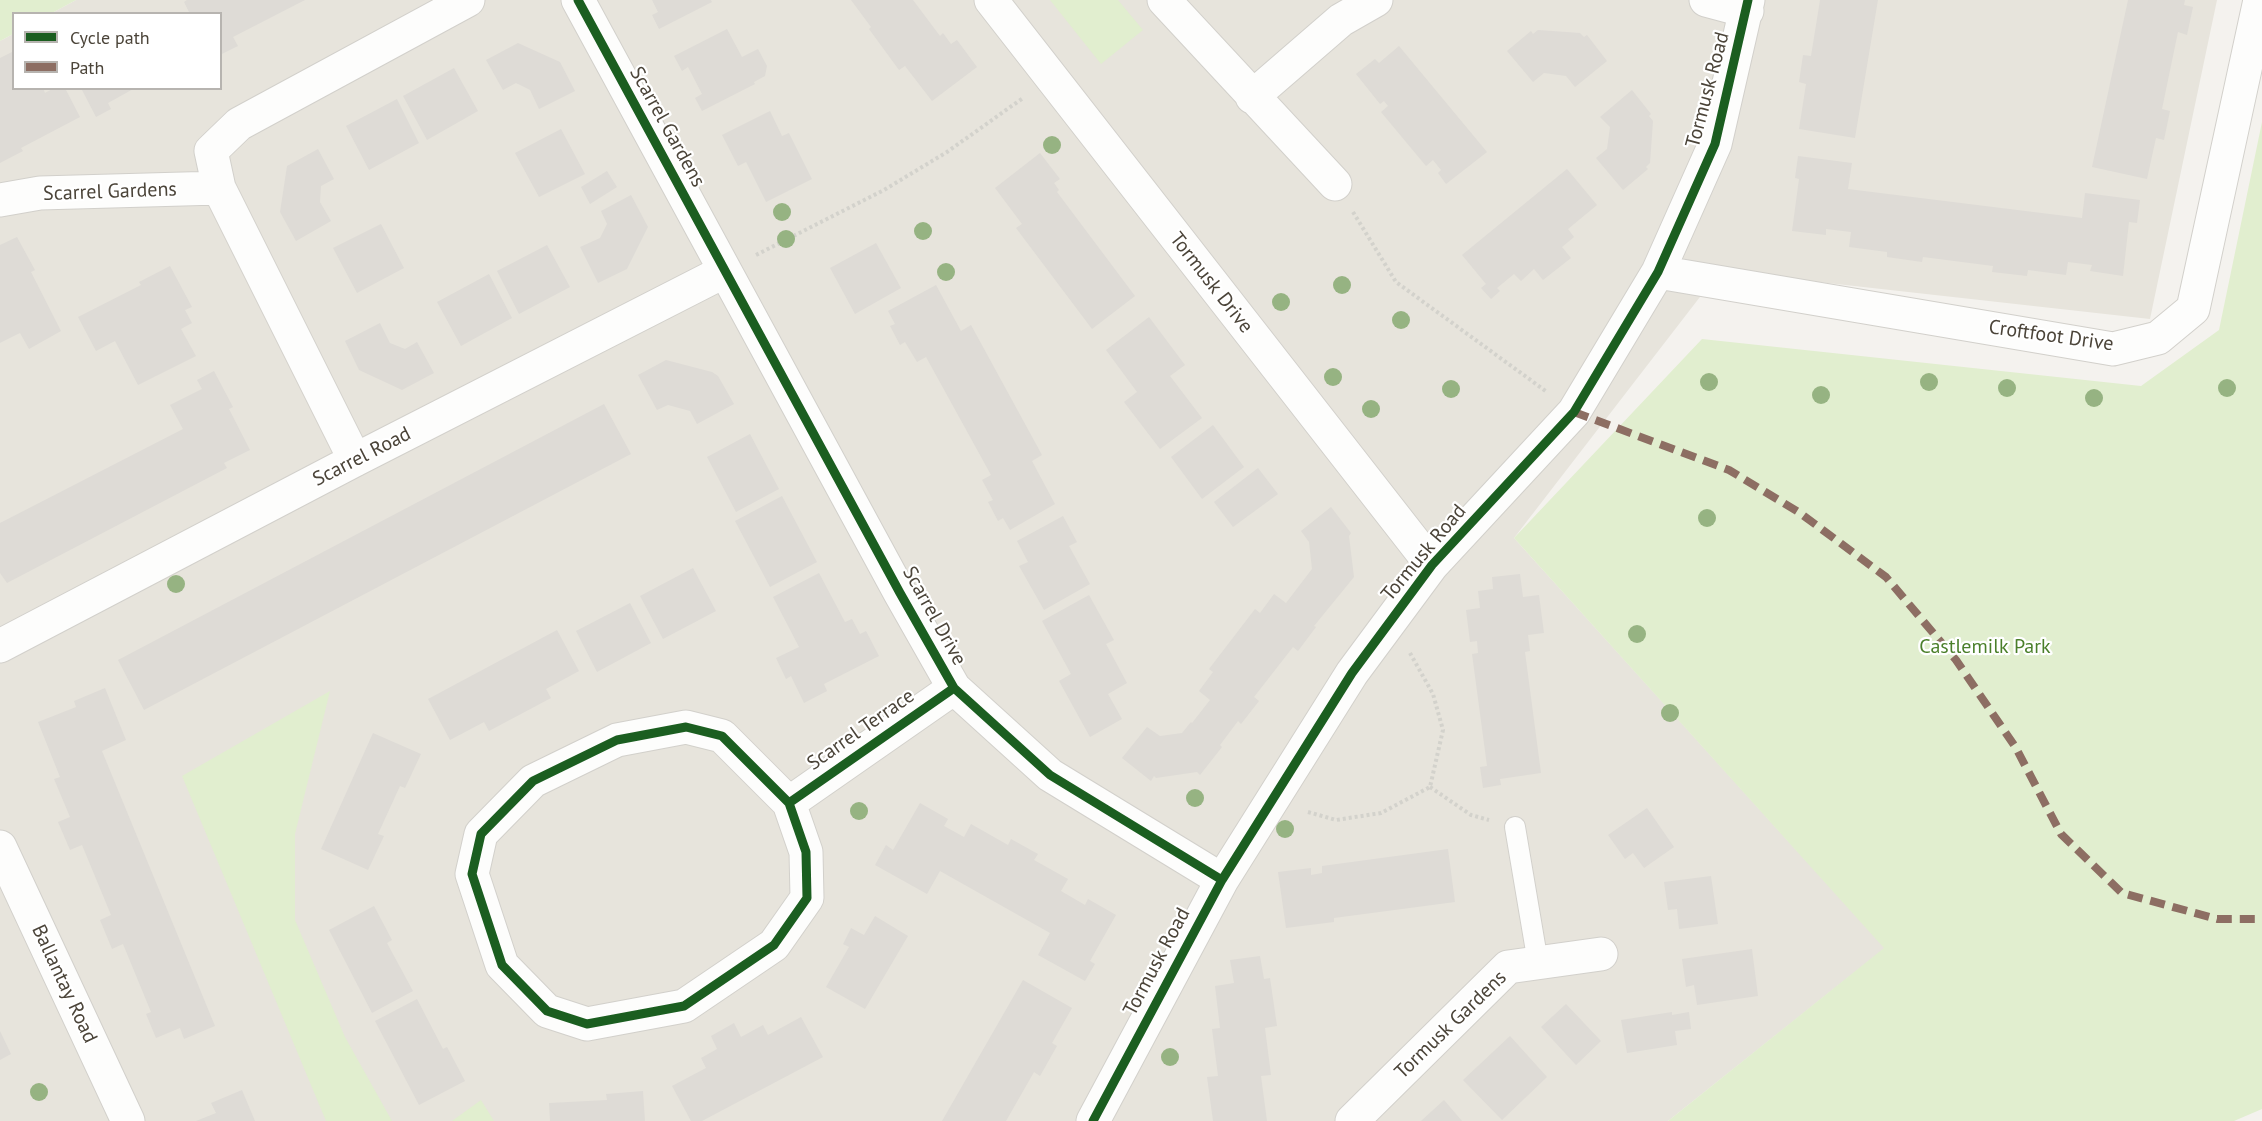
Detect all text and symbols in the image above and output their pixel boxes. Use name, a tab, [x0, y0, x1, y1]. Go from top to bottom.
legend	[12, 12, 222, 90]
text: Cycle path	[70, 26, 150, 49]
street label: Tormusk Road	[1681, 30, 1735, 150]
text: Path	[70, 56, 104, 79]
street label: Scarrel Gardens	[624, 63, 710, 191]
street label: Scarrel Gardens	[43, 178, 177, 206]
street label: Tormusk Drive	[1164, 228, 1258, 338]
street label: Croftfoot Drive	[1987, 315, 2115, 357]
street label: Scarrel Road	[309, 422, 415, 492]
street label: Tormusk Road	[1377, 500, 1471, 606]
street label: Scarrel Drive	[897, 562, 971, 670]
park label: Castlemilk Park	[1919, 635, 2051, 659]
street label: Scarrel Terrace	[803, 684, 919, 776]
street label: Tormusk Road	[1119, 904, 1195, 1020]
street label: Ballantay Road	[26, 921, 102, 1047]
street label: Tormusk Gardens	[1390, 966, 1512, 1084]

